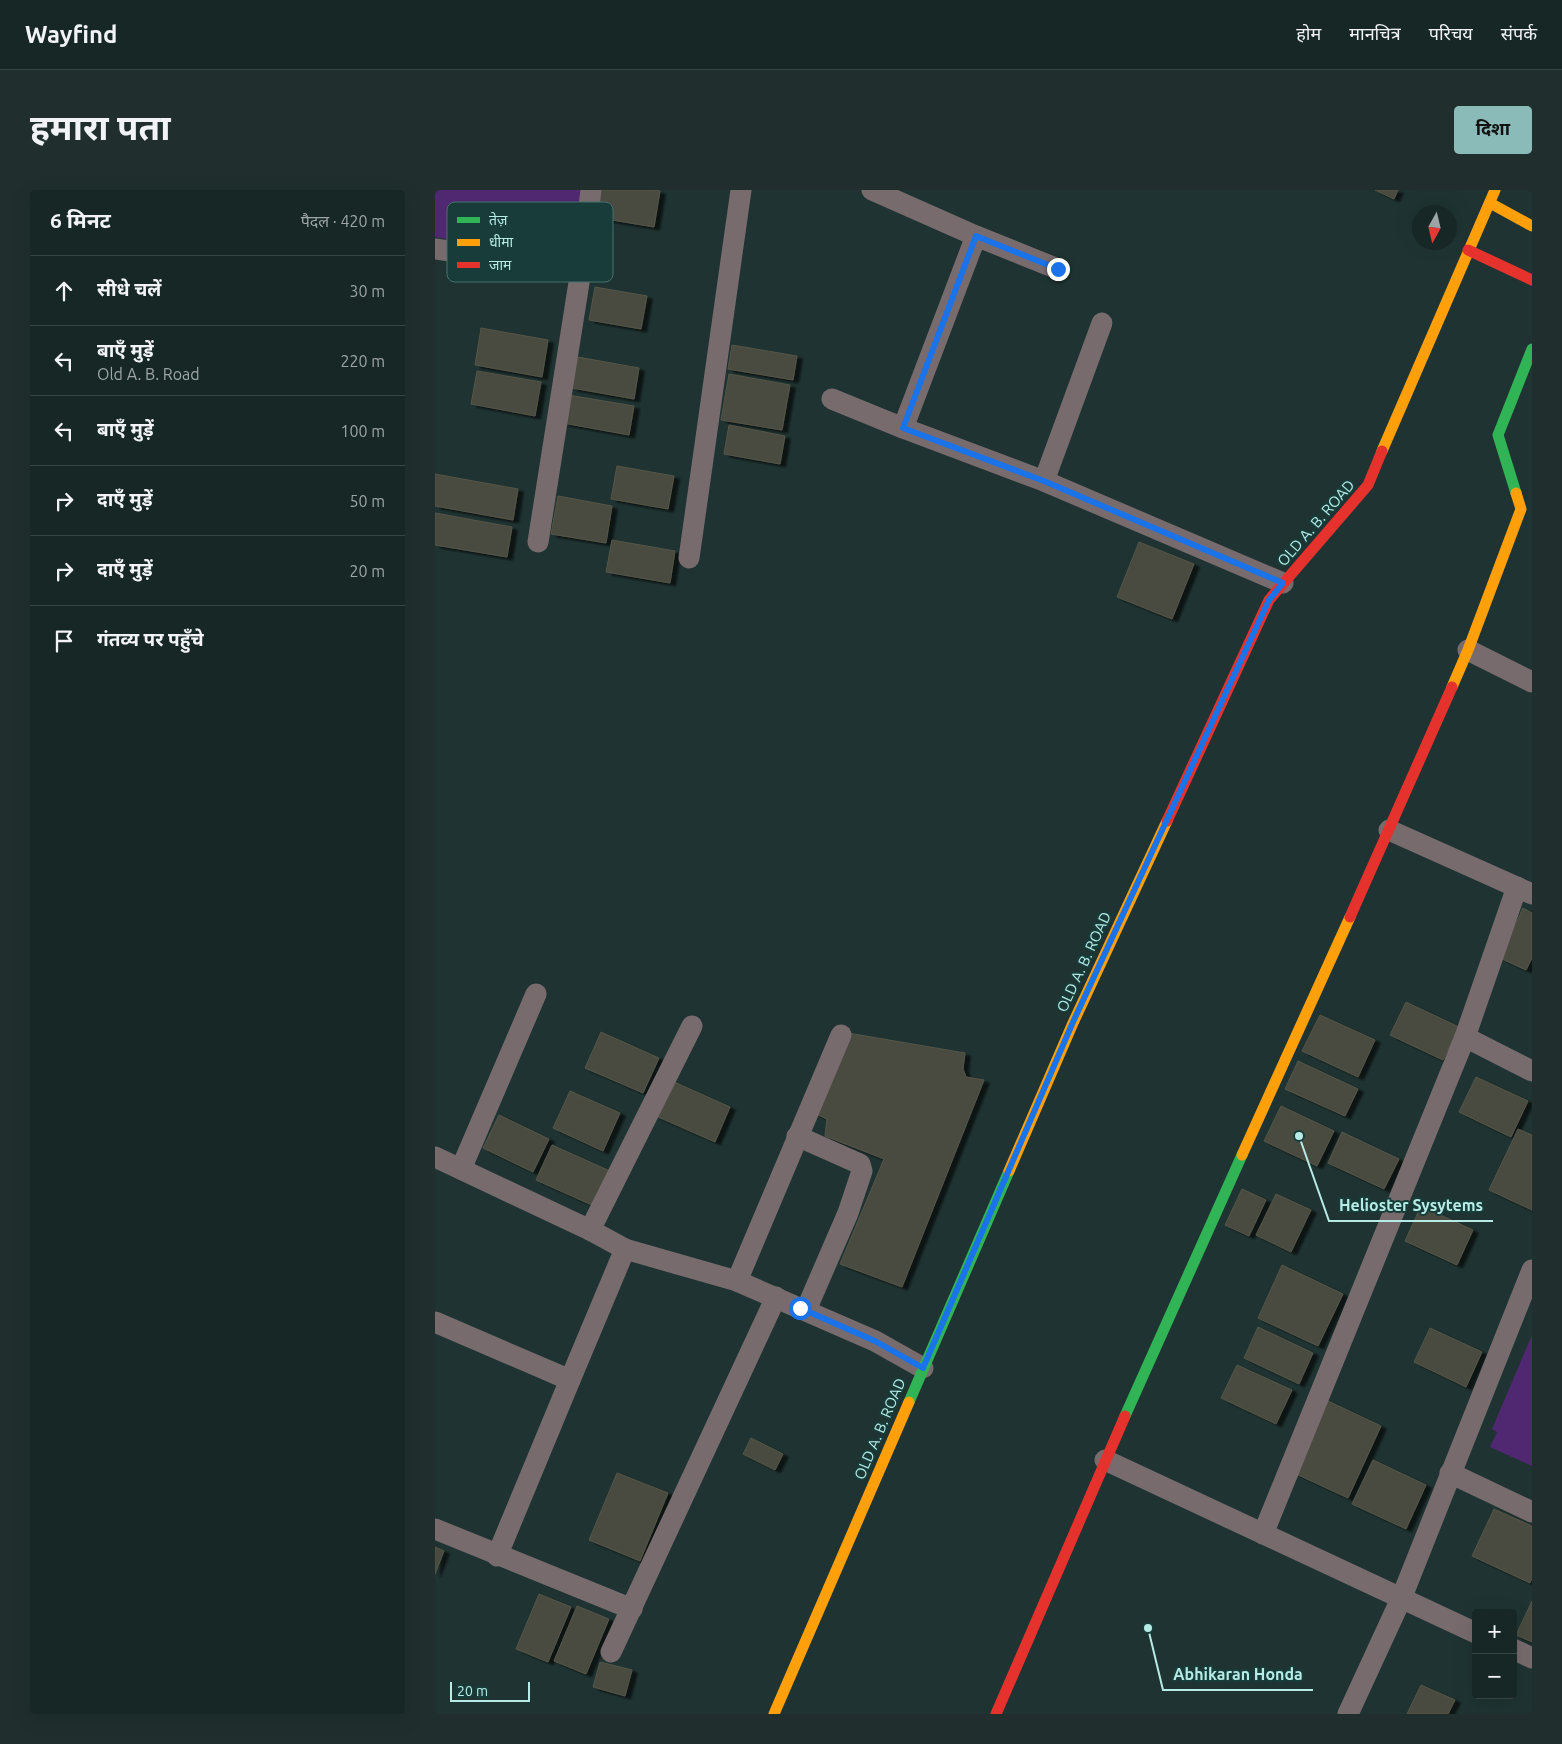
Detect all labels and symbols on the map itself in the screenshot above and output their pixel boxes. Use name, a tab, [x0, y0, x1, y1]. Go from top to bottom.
legend	[447, 202, 613, 282]
north arrow	[1412, 205, 1457, 250]
text: तेज़	[489, 211, 508, 228]
text: धीमा	[489, 234, 514, 250]
text: जाम	[489, 257, 512, 273]
route end	[1047, 258, 1070, 281]
street label: OLD A. B. ROAD	[1274, 476, 1358, 569]
street label: OLD A. B. ROAD	[1053, 909, 1114, 1014]
callout: Helioster Sysytems	[1329, 1190, 1493, 1221]
text: Helioster Sysytems	[1339, 1196, 1483, 1214]
route start	[789, 1297, 812, 1320]
street label: OLD A. B. ROAD	[851, 1376, 909, 1482]
callout: Abhikaran Honda	[1163, 1659, 1313, 1690]
text: Abhikaran Honda	[1173, 1665, 1303, 1683]
scale bar	[450, 1679, 530, 1702]

